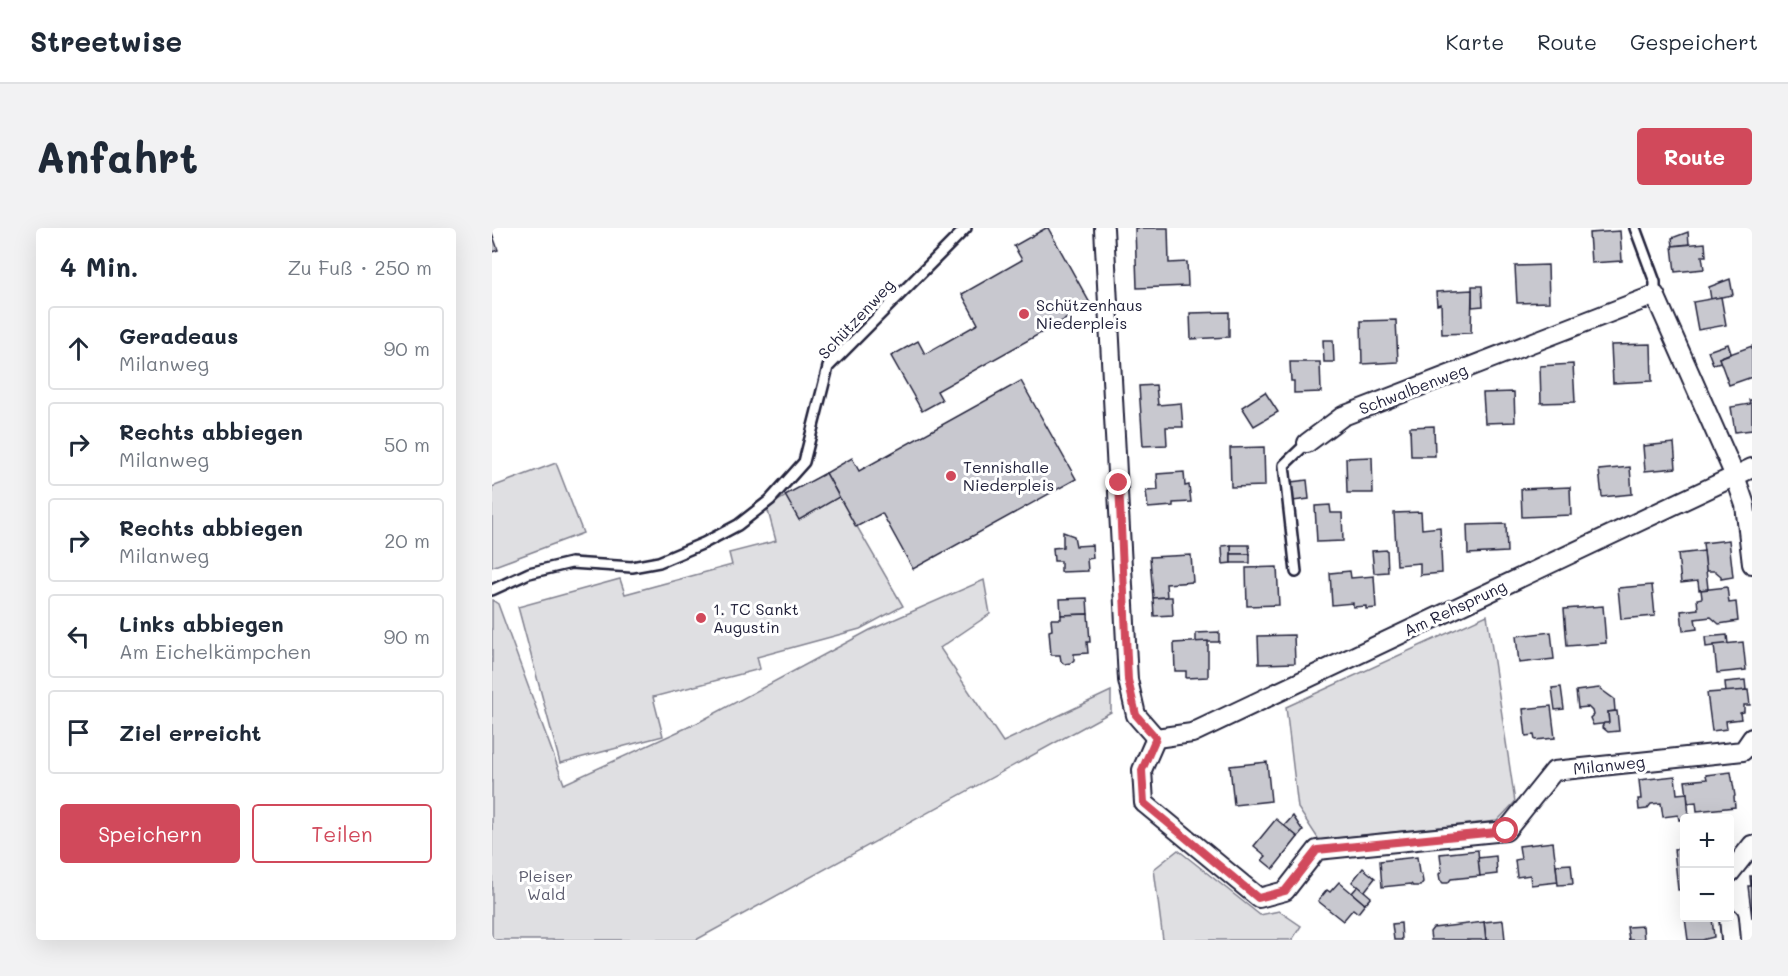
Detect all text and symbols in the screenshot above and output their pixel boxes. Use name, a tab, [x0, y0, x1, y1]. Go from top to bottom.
text: Streetwise	[30, 23, 182, 59]
text: Karte	[1446, 28, 1504, 55]
text: Route	[1537, 28, 1597, 55]
text: Gespeichert	[1630, 28, 1758, 55]
button: Route	[1637, 128, 1752, 185]
text: Anfahrt	[36, 129, 198, 184]
text: 4 Min.	[60, 250, 139, 284]
text: Zu Fuß · 250 m	[287, 254, 432, 280]
street label: Schützenweg	[813, 274, 898, 363]
place label: Schützenhaus Niederpleis	[1036, 294, 1142, 333]
marker: Schützenhaus Niederpleis	[1017, 307, 1031, 321]
text: Geradeaus	[119, 321, 238, 350]
icon: ahead	[62, 332, 95, 365]
text: 90 m	[384, 335, 430, 361]
text: Milanweg	[119, 350, 209, 376]
street label: Schwalbenweg	[1356, 358, 1470, 419]
text: Rechts abbiegen	[119, 417, 303, 446]
icon: right	[62, 428, 95, 461]
text: 50 m	[384, 431, 430, 457]
text: Milanweg	[119, 446, 209, 472]
place label: Tennishalle Niederpleis	[963, 456, 1054, 495]
marker: Tennishalle Niederpleis	[944, 469, 958, 483]
route end	[1105, 469, 1131, 495]
text: Rechts abbiegen	[119, 513, 303, 542]
icon: right	[62, 524, 95, 557]
text: 20 m	[384, 527, 430, 553]
text: Milanweg	[119, 542, 209, 568]
street label: Am Rehsprung	[1400, 575, 1509, 640]
place label: 1. TC Sankt Augustin	[713, 598, 799, 637]
text: Links abbiegen	[119, 609, 284, 638]
marker: 1. TC Sankt Augustin	[694, 611, 708, 625]
icon: left	[62, 620, 95, 653]
text: 90 m	[384, 623, 430, 649]
text: Am Eichelkämpchen	[119, 638, 311, 664]
icon: arrive	[62, 716, 95, 749]
text: Ziel erreicht	[119, 718, 261, 747]
street label: Milanweg	[1572, 750, 1646, 779]
button: Speichern	[60, 804, 240, 863]
button: Teilen	[252, 804, 432, 863]
map controls	[1680, 814, 1734, 922]
button: +	[1680, 814, 1734, 868]
route start	[1492, 817, 1518, 843]
park label: Pleiser Wald	[519, 865, 573, 904]
button: −	[1680, 868, 1734, 922]

